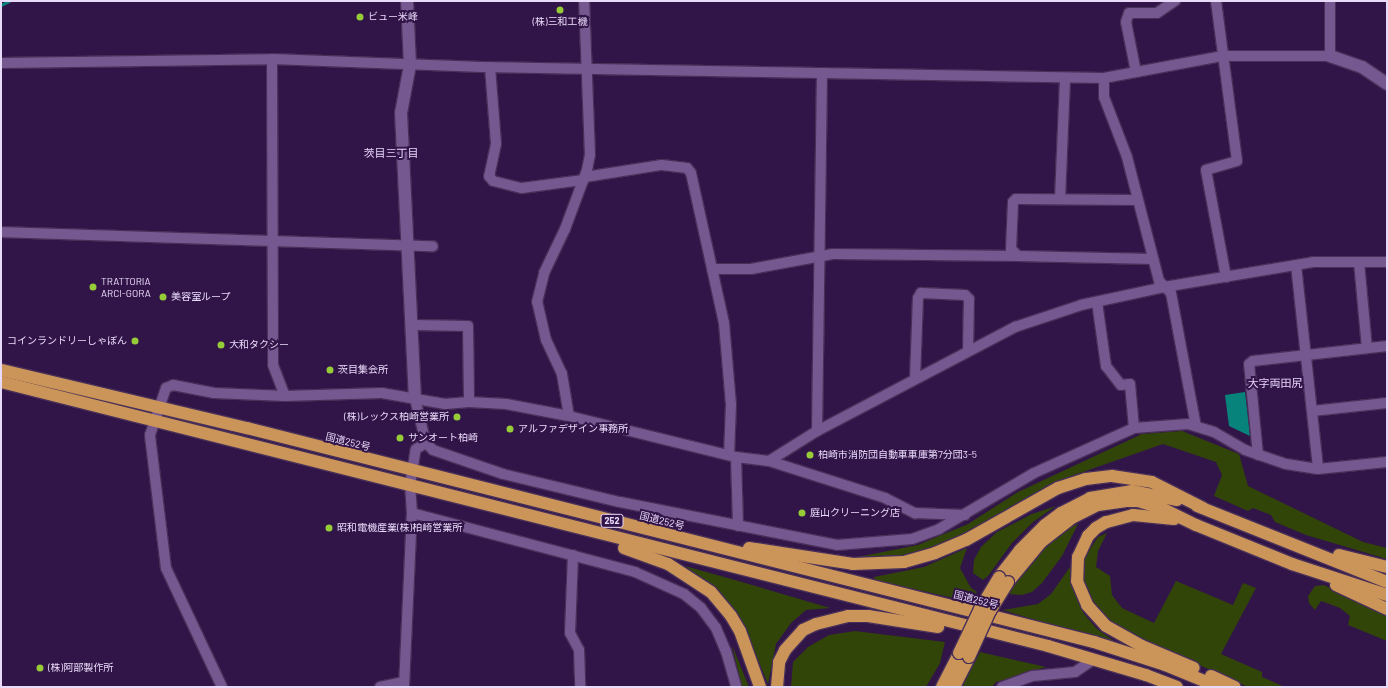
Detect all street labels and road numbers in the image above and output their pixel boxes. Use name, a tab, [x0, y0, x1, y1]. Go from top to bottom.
street label: 国道252号	[324, 431, 372, 453]
street label: 国道252号	[638, 510, 686, 532]
road number: 252	[600, 514, 624, 528]
street label: 国道252号	[952, 589, 1000, 611]

